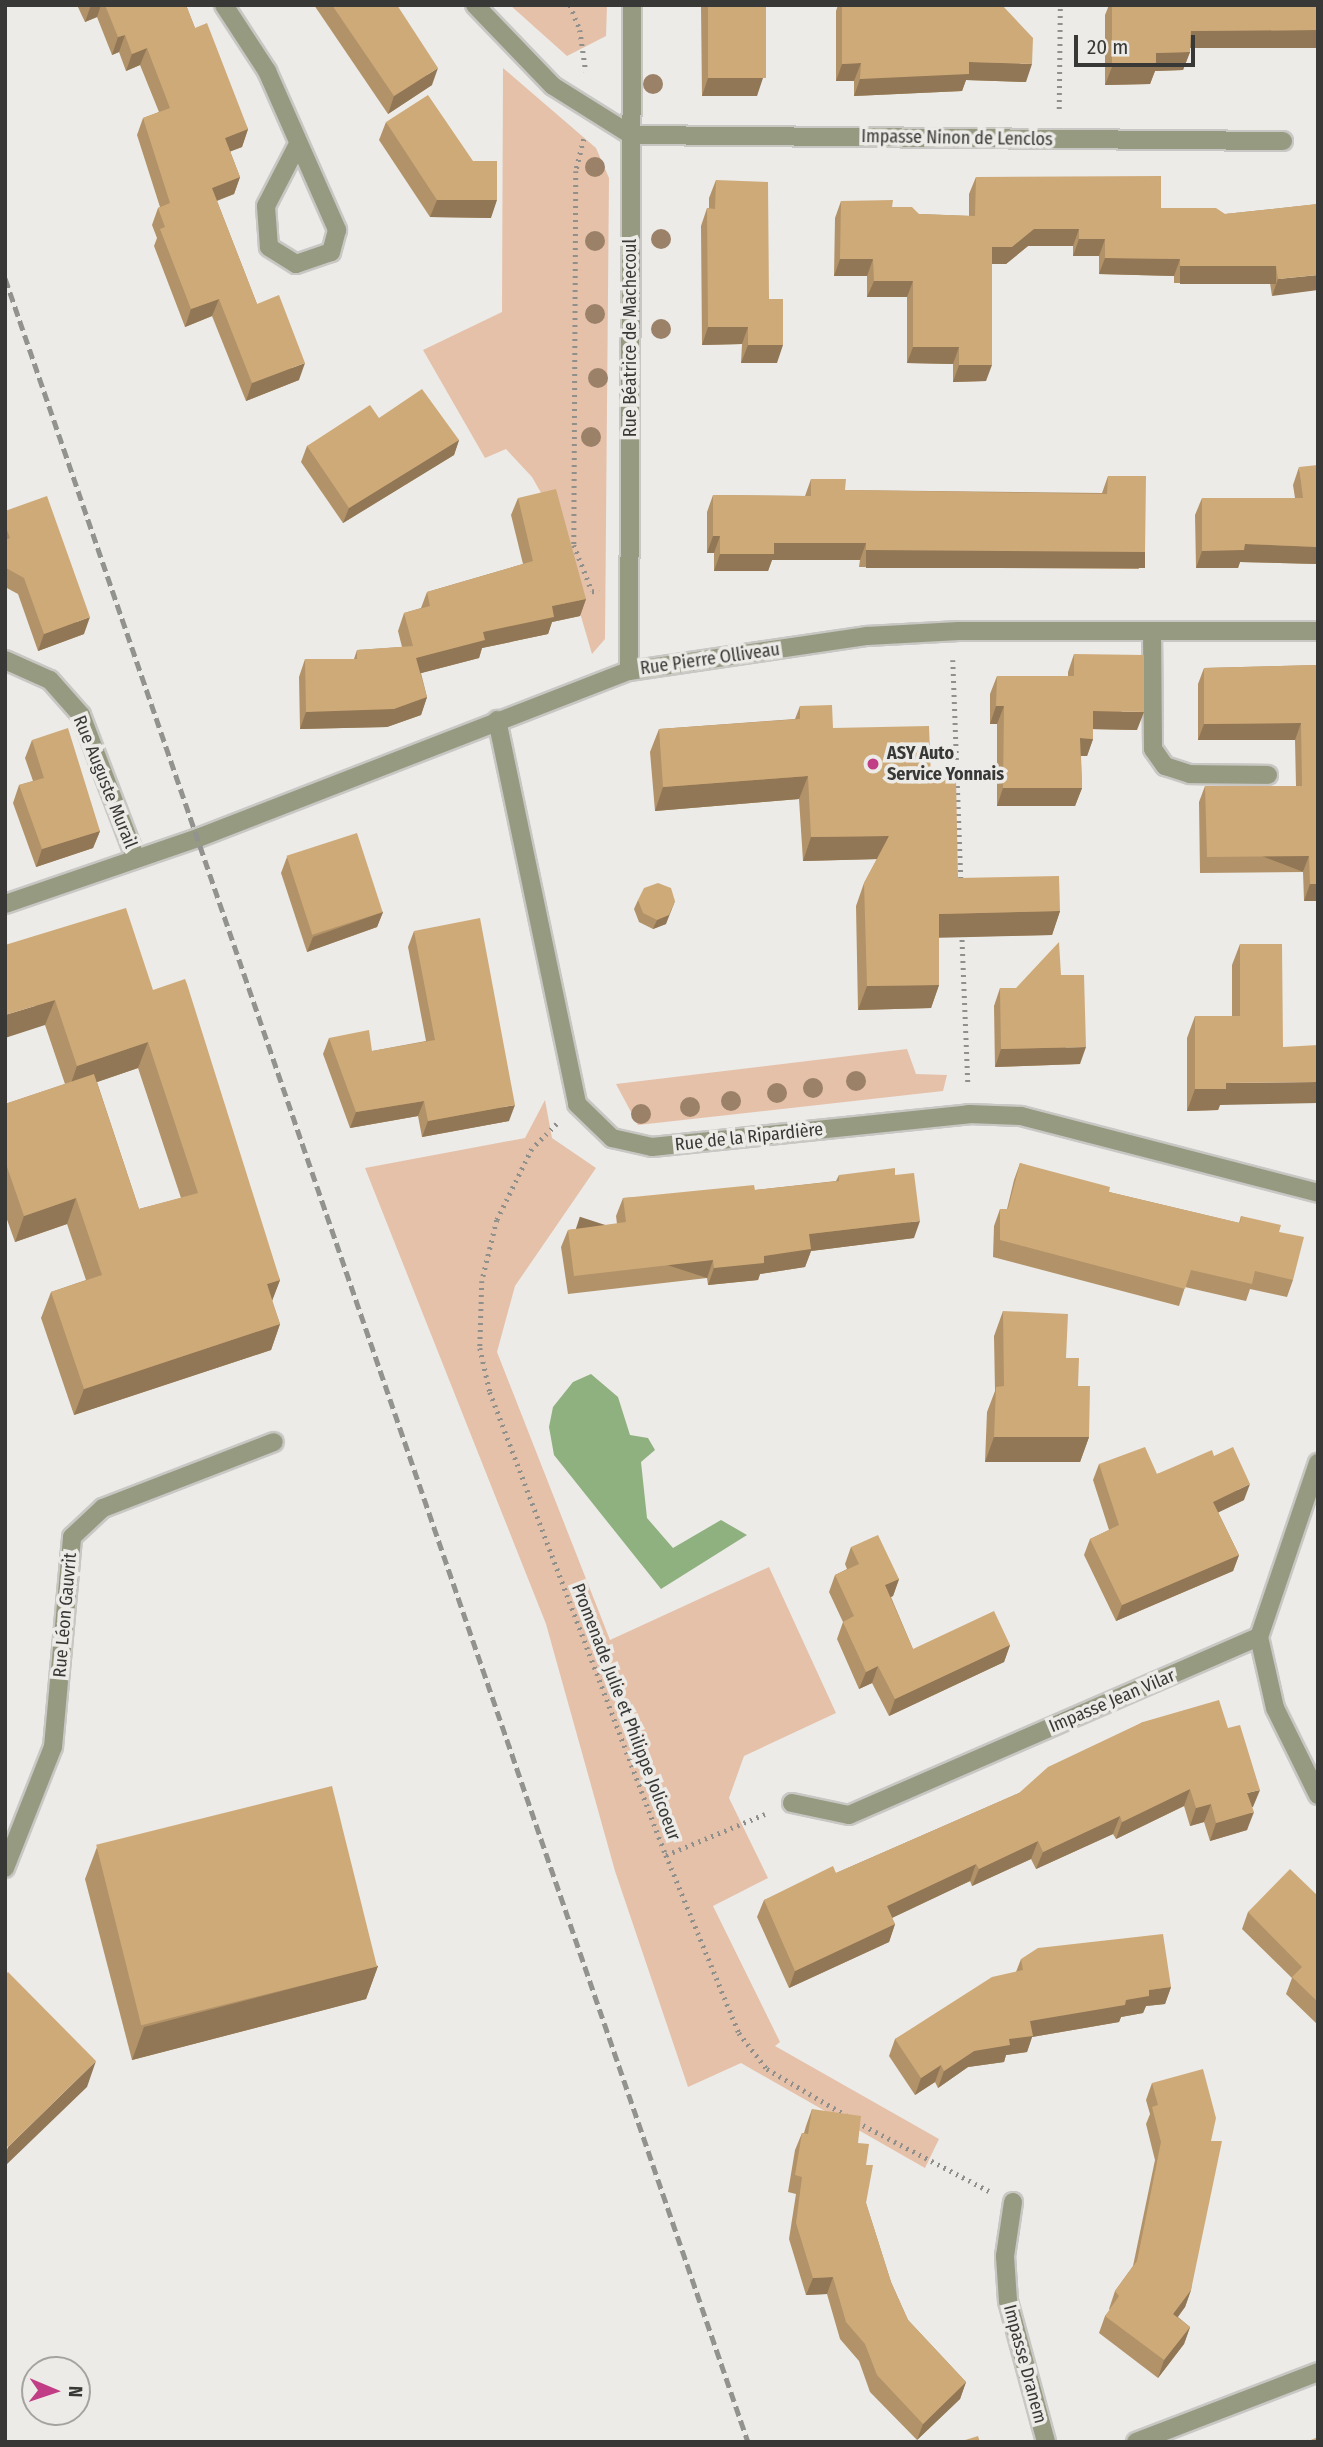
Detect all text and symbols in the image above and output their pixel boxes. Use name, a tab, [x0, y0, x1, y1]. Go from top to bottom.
scale bar	[1078, 21, 1199, 65]
text: 20 m	[1087, 34, 1128, 60]
street label: Impasse Ninon de Lenclos	[861, 126, 1053, 150]
street label: Rue Béatrice de Machecoul	[619, 239, 641, 437]
street label: Rue Pierre Olliveau	[639, 639, 781, 679]
street label: Rue Auguste Murail	[69, 712, 141, 852]
place label: ASY Auto Service Yonnais	[887, 743, 1004, 786]
marker: ASY Auto Service Yonnais	[865, 756, 881, 772]
street label: Rue de la Ripardière	[674, 1118, 824, 1156]
street label: Rue Léon Gauvrit	[49, 1552, 81, 1678]
street label: Promenade Julie et Philippe Jolicoeur	[567, 1580, 685, 1844]
street label: Impasse Jean Vilar	[1046, 1665, 1178, 1737]
street label: Impasse Dranem	[999, 2302, 1051, 2426]
north arrow	[21, 2356, 91, 2426]
text: N	[64, 2386, 87, 2398]

